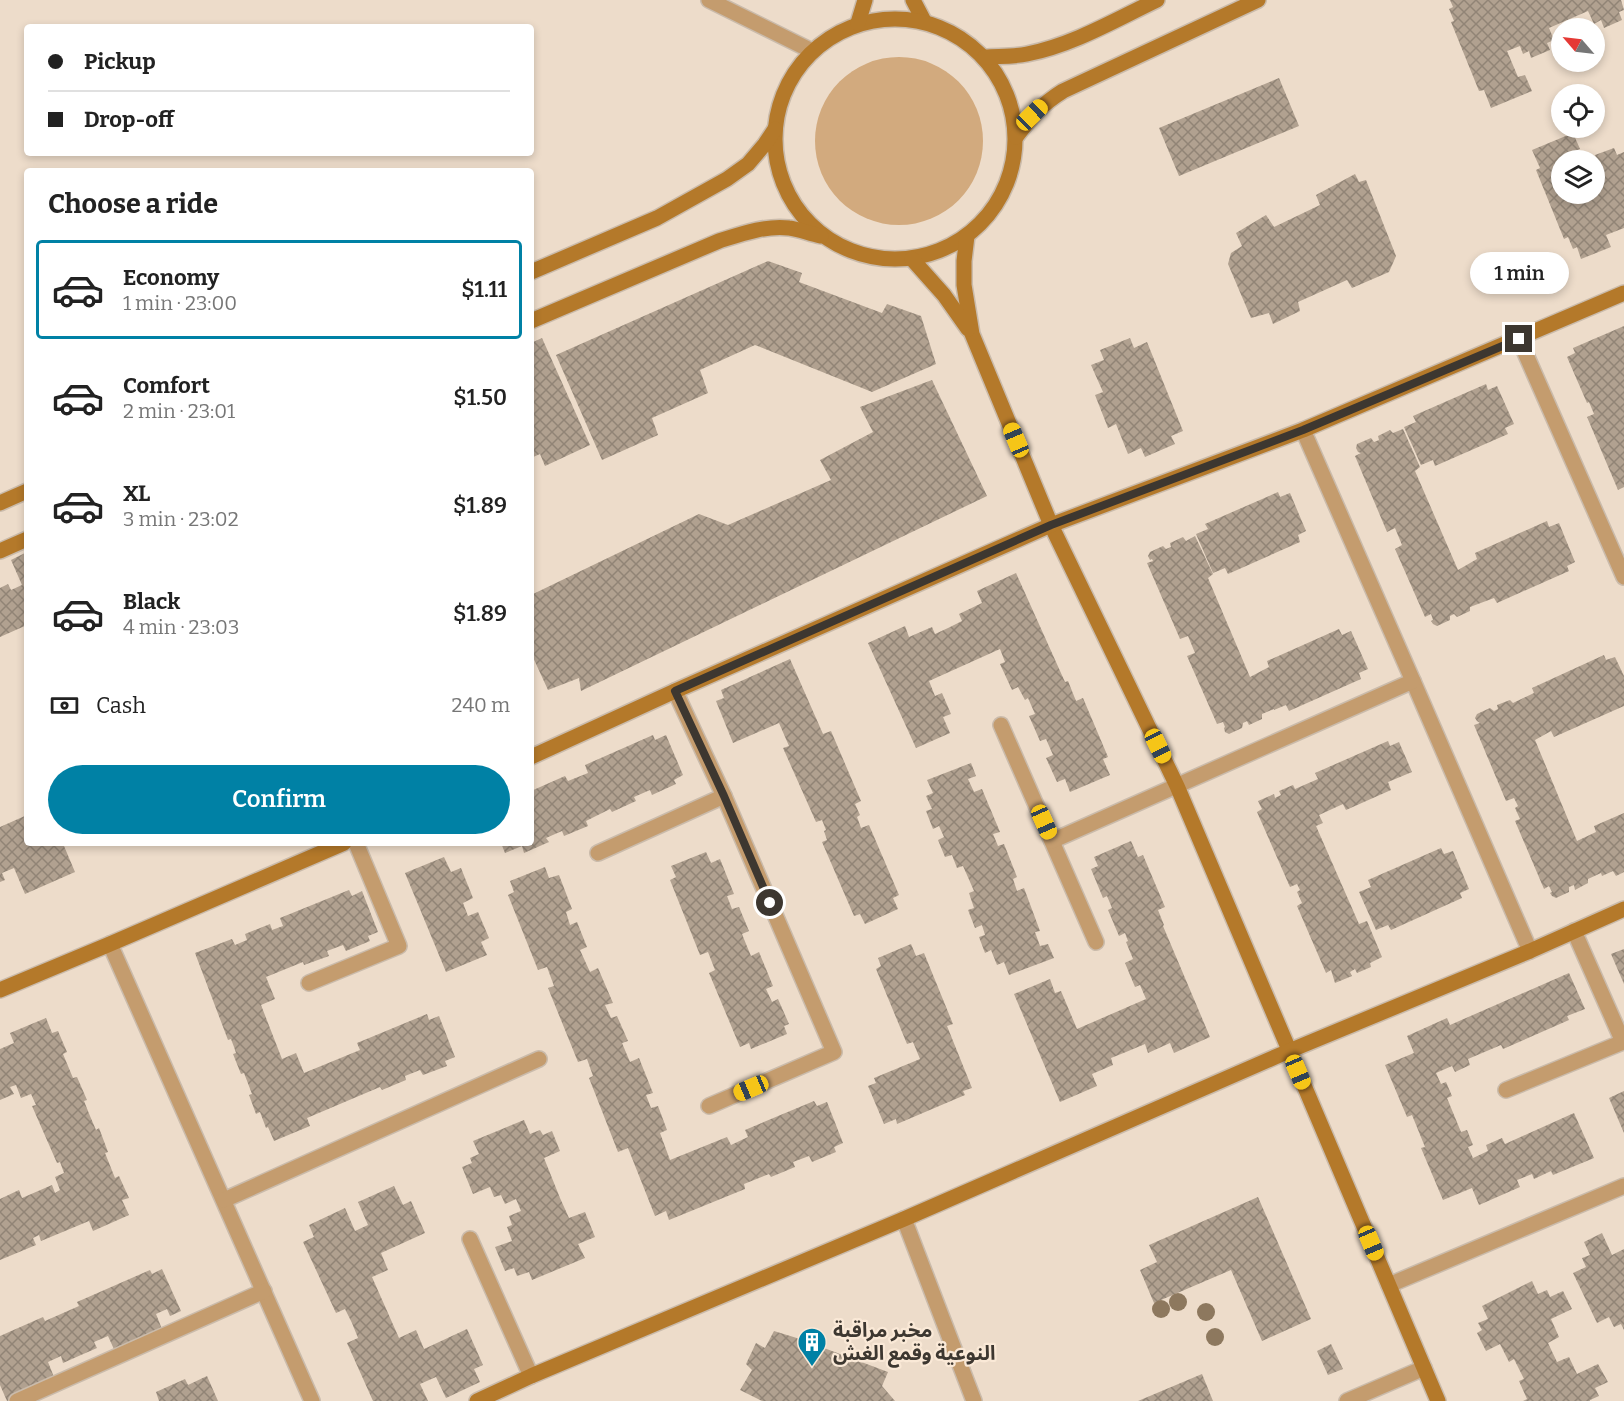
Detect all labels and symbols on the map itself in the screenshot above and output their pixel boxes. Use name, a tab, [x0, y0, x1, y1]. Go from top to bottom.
north arrow	[1551, 18, 1605, 72]
car	[1013, 96, 1051, 134]
callout: 1 min	[1470, 252, 1568, 294]
route end	[1505, 325, 1532, 352]
car	[1001, 420, 1031, 460]
car	[1142, 726, 1174, 766]
car	[1028, 802, 1060, 842]
route start	[756, 889, 783, 916]
car	[1283, 1052, 1313, 1092]
car	[731, 1073, 771, 1103]
car	[1356, 1223, 1386, 1263]
place label: مخبر مراقبة النوعية وقمع الغش	[833, 1318, 995, 1368]
building icon: مخبر مراقبة النوعية وقمع الغش	[796, 1326, 828, 1368]

